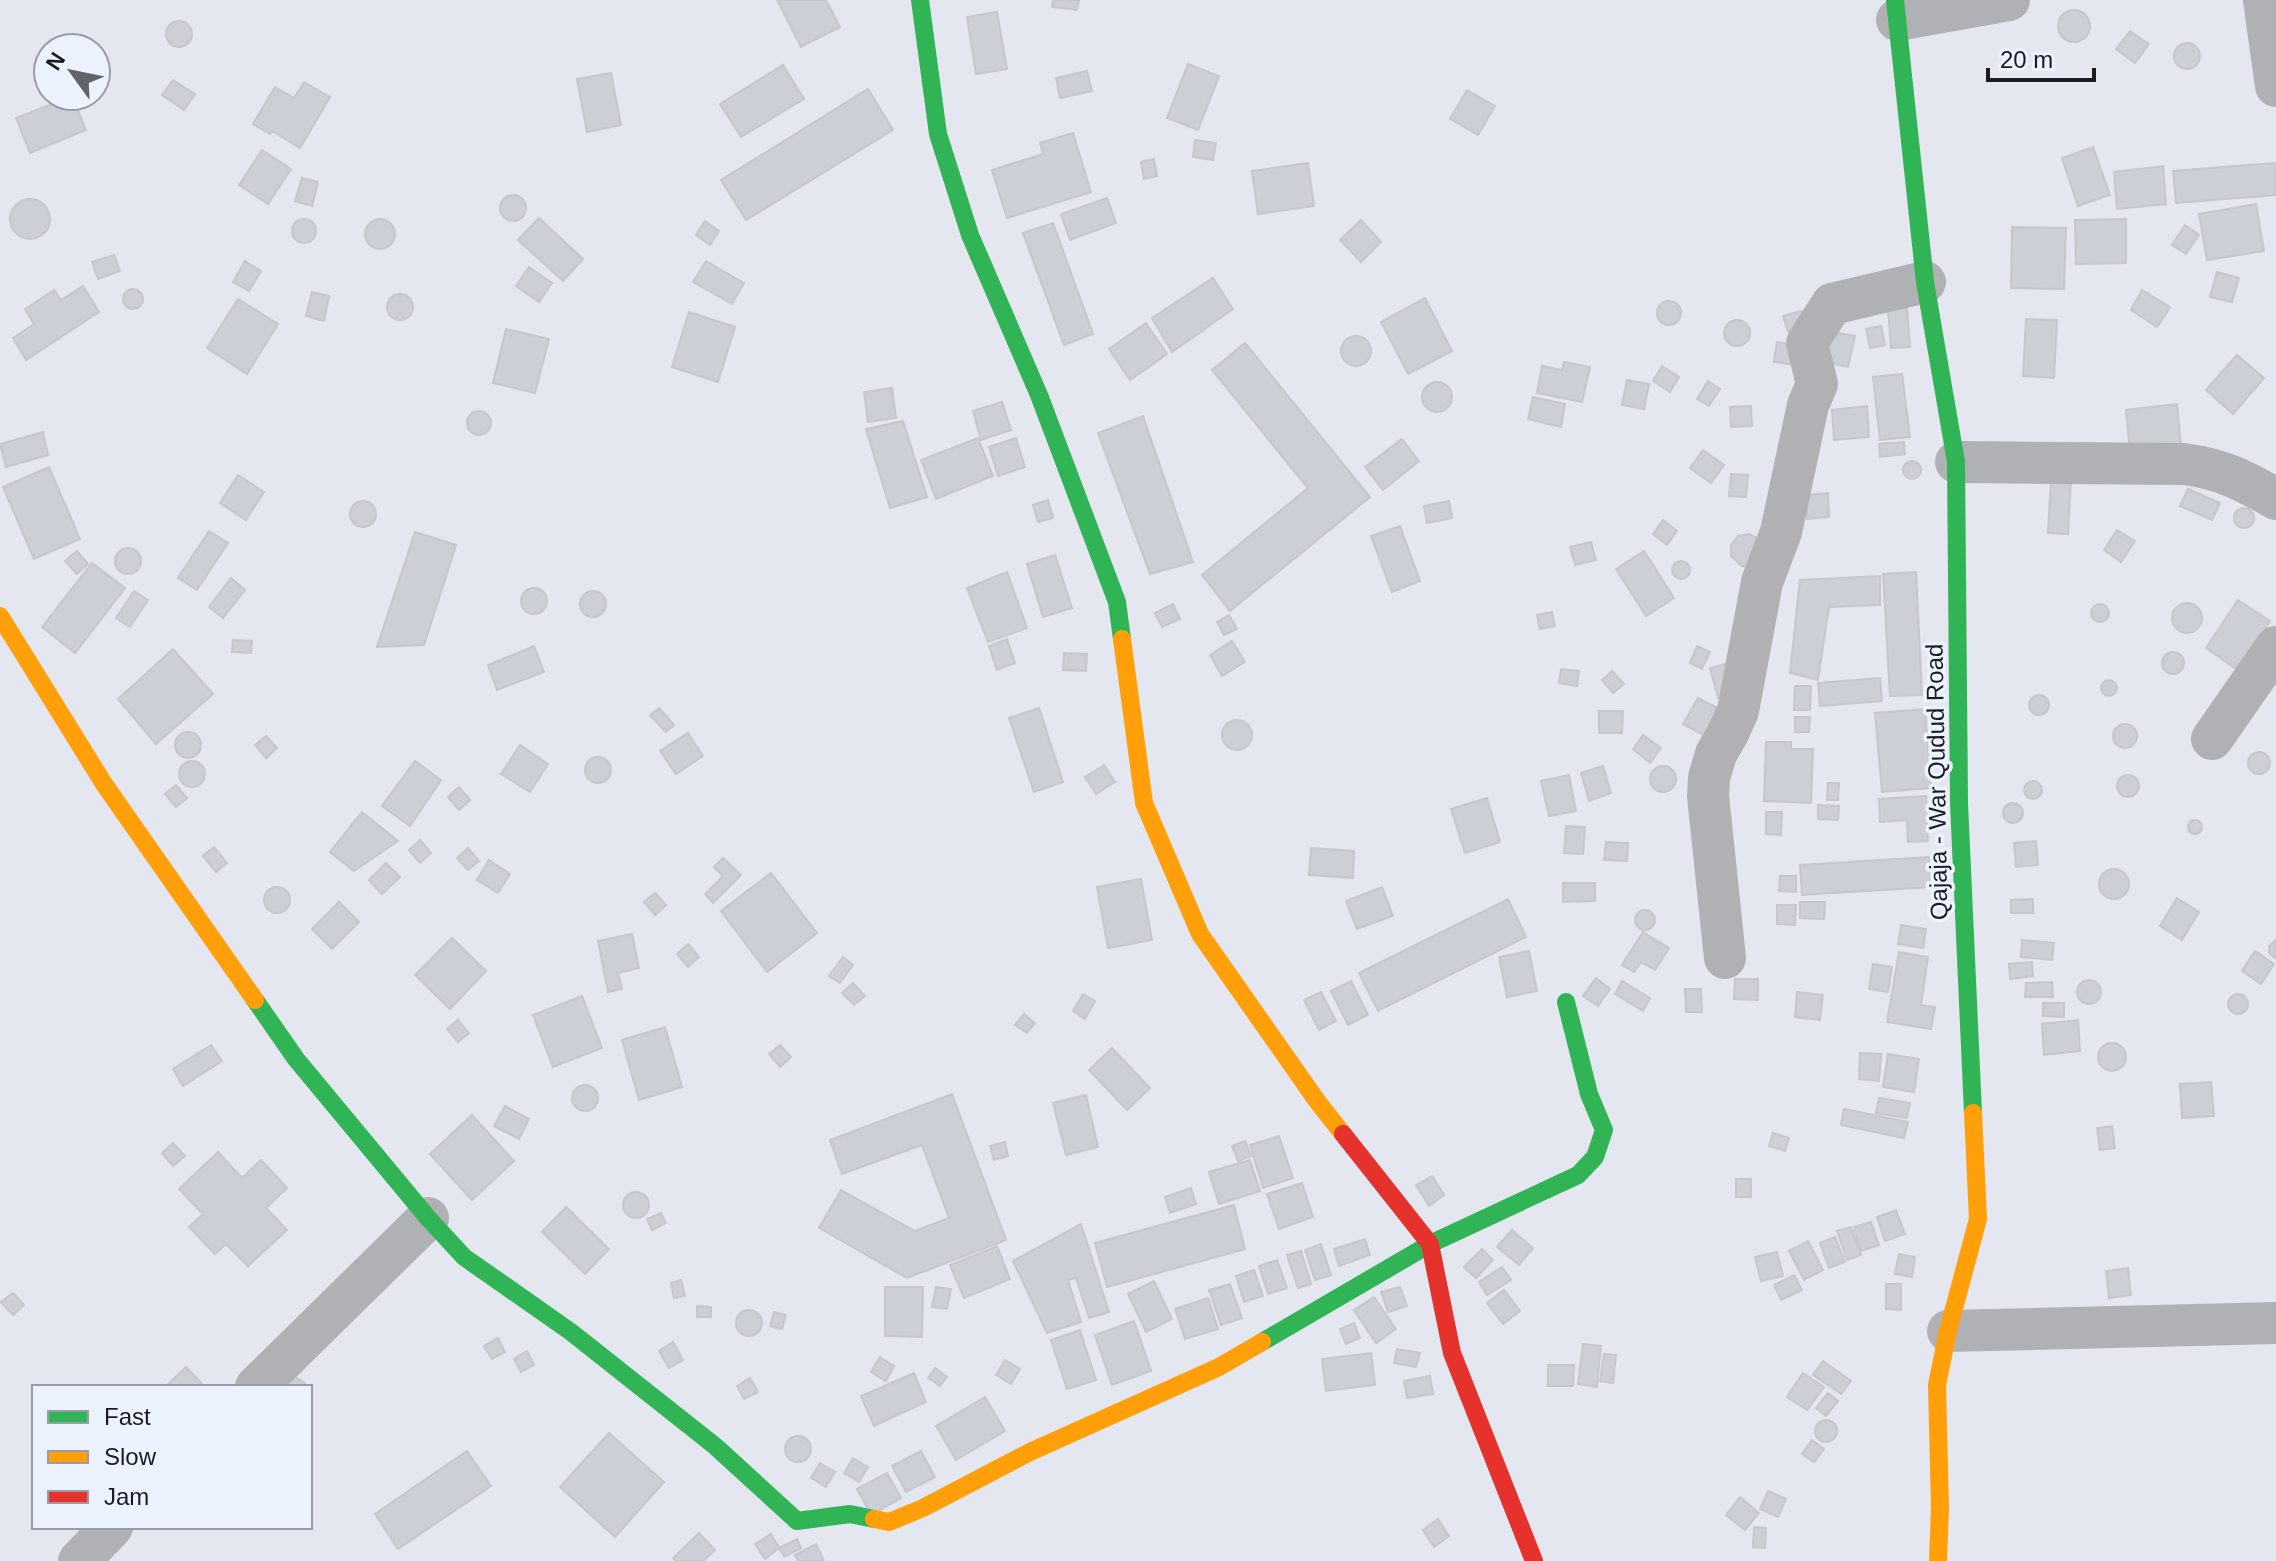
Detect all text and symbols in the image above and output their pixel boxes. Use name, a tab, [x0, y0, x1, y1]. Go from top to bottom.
north arrow	[32, 32, 112, 112]
scale bar	[1988, 32, 2094, 82]
text: 20 m	[2000, 46, 2053, 73]
text: N	[41, 48, 70, 75]
street label: Qajaja - War Qudud Road	[1921, 644, 1952, 921]
legend	[32, 1385, 312, 1529]
text: Fast	[104, 1403, 151, 1430]
text: Slow	[104, 1443, 157, 1470]
text: Jam	[104, 1483, 149, 1510]

